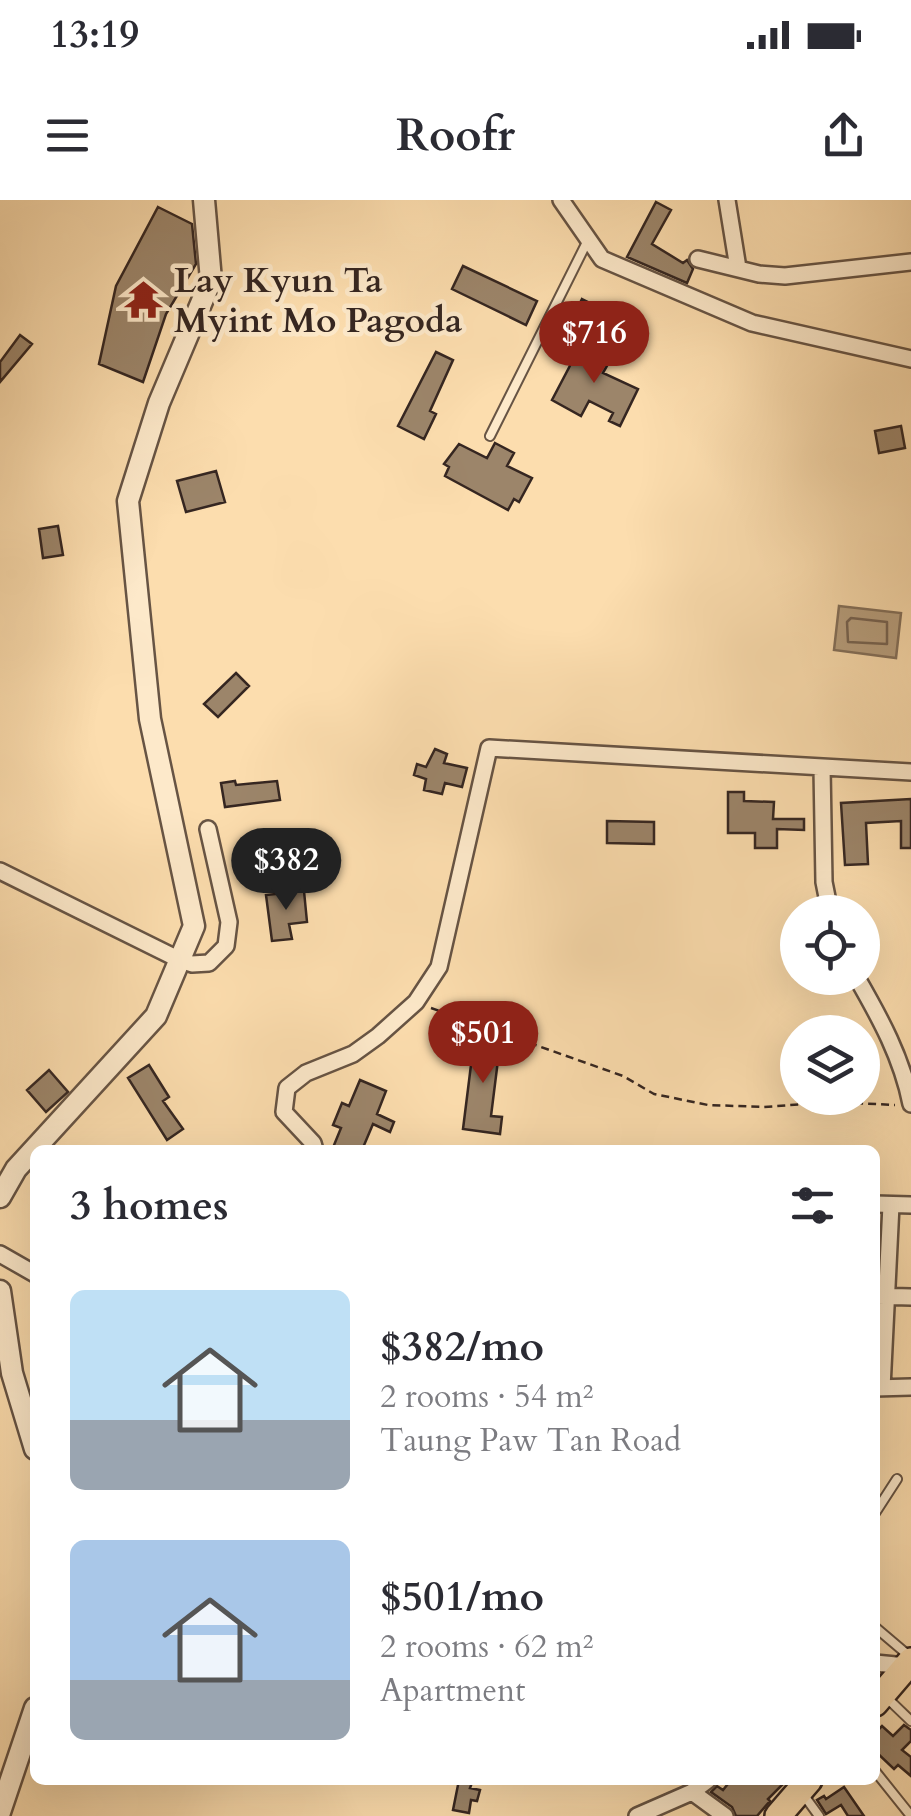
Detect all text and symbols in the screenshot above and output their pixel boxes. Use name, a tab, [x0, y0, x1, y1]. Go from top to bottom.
text: 13:19	[50, 9, 139, 61]
text: Roofr	[396, 105, 515, 166]
icon: menu	[40, 108, 95, 163]
icon: share	[816, 108, 871, 163]
place label: Lay Kyun Ta Myint Mo Pagoda	[174, 257, 462, 345]
temple icon: Lay Kyun Ta Myint Mo Pagoda	[123, 279, 165, 321]
pin: $716	[535, 301, 653, 386]
text: $716	[561, 311, 627, 355]
pin: $382	[227, 828, 345, 913]
text: $382	[253, 838, 319, 882]
map controls	[780, 895, 880, 1115]
button: locate	[780, 895, 880, 995]
pin: $501	[424, 1001, 542, 1086]
text: $501	[450, 1011, 516, 1055]
button: layers	[780, 1015, 880, 1115]
text: 3 homes	[70, 1177, 228, 1234]
icon: filters	[785, 1178, 840, 1233]
text: $382/mo	[380, 1318, 544, 1375]
icon: home	[150, 1330, 270, 1450]
text: 2 rooms · 54 m²	[380, 1375, 593, 1419]
text: Taung Paw Tan Road	[380, 1419, 681, 1463]
text: $501/mo	[380, 1568, 544, 1625]
icon: home	[150, 1580, 270, 1700]
text: 2 rooms · 62 m²	[380, 1625, 593, 1669]
text: Apartment	[380, 1669, 525, 1713]

